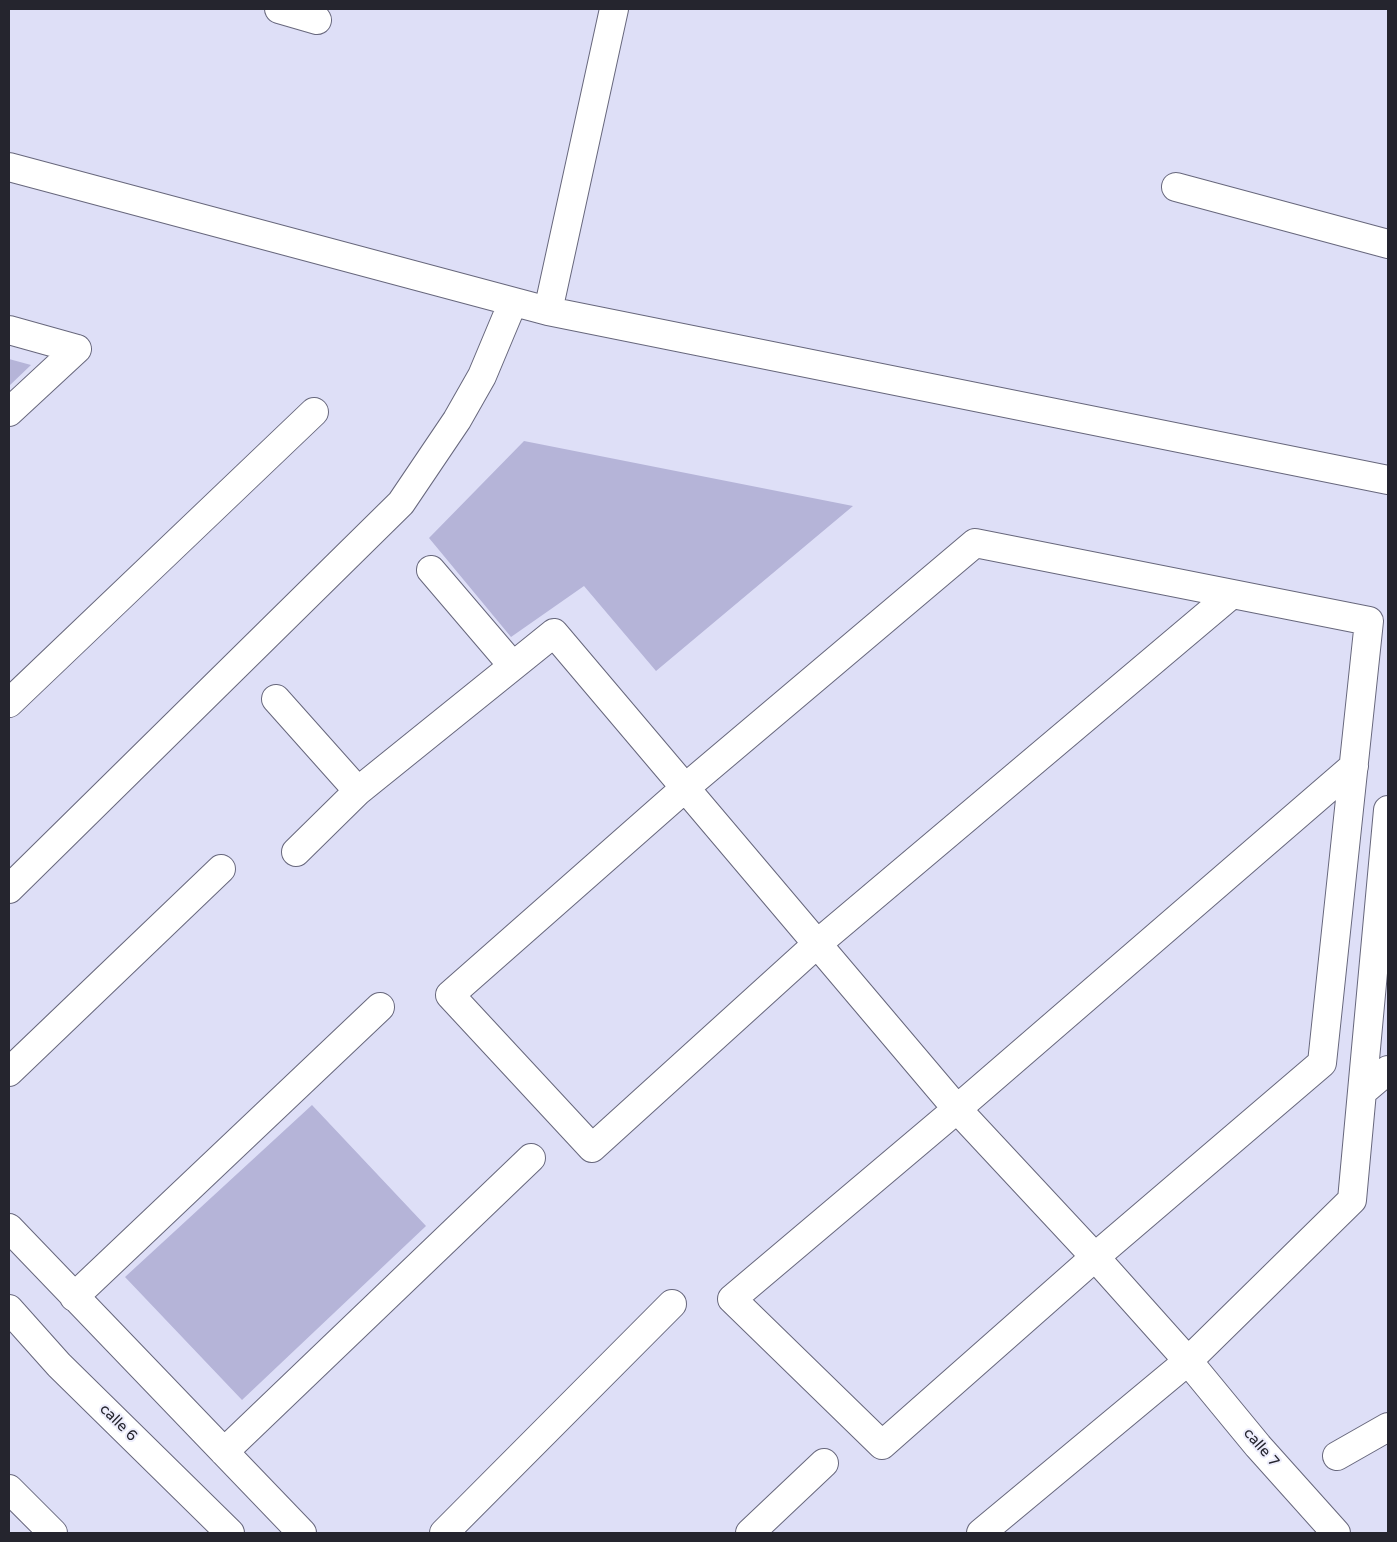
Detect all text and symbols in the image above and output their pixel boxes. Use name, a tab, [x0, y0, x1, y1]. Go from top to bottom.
street label: calle 6	[95, 1400, 141, 1446]
street label: calle 7	[1239, 1425, 1283, 1471]

